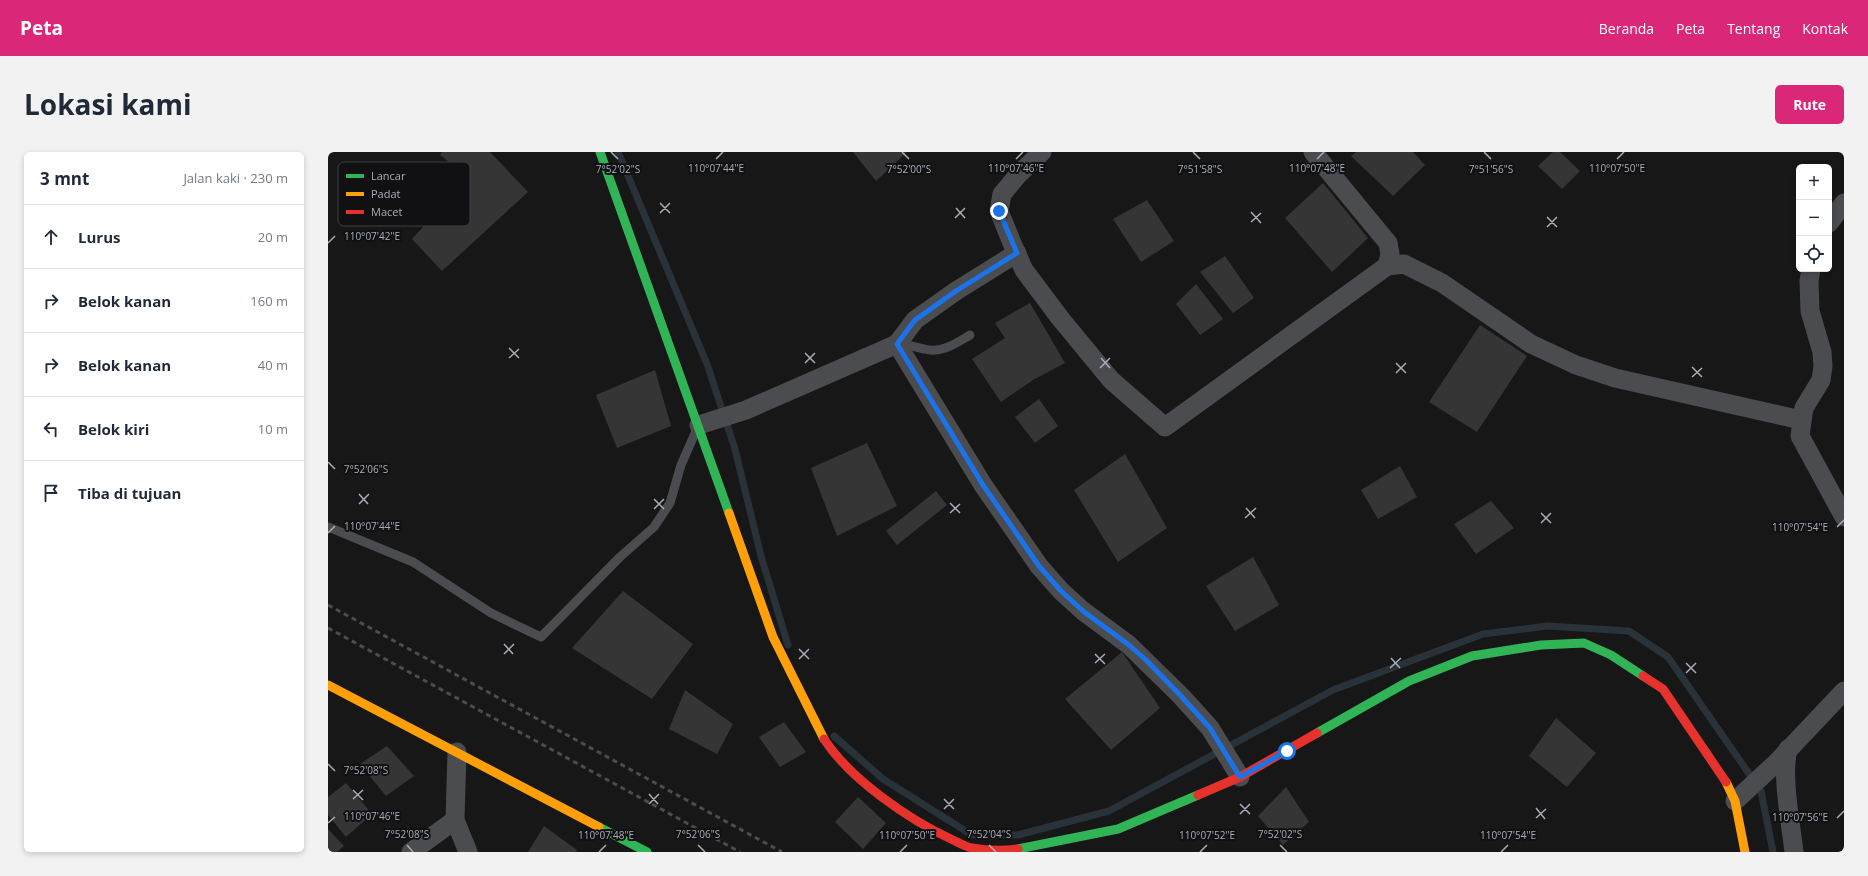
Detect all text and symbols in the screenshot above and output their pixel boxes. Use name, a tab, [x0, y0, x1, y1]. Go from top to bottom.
text: Peta	[20, 15, 63, 41]
text: Beranda	[1599, 19, 1654, 38]
text: Peta	[1676, 19, 1705, 38]
text: Tentang	[1727, 19, 1780, 38]
text: Kontak	[1802, 19, 1848, 38]
text: Lokasi kami	[24, 85, 191, 123]
button: Rute	[1775, 85, 1844, 124]
text: 110°07'44"E	[688, 161, 744, 175]
text: 110°07'46"E	[988, 161, 1044, 175]
text: 110°07'48"E	[1289, 161, 1345, 175]
text: 110°07'50"E	[1589, 161, 1645, 175]
legend	[338, 162, 470, 226]
text: 7°52'02"S	[596, 162, 640, 176]
text: 7°52'00"S	[887, 162, 931, 176]
text: 7°51'58"S	[1178, 162, 1222, 176]
text: 7°51'56"S	[1469, 162, 1513, 176]
map controls	[1796, 164, 1832, 272]
button: +	[1796, 164, 1832, 200]
text: 3 mnt	[40, 167, 89, 190]
text: Lancar	[371, 168, 406, 183]
text: Jalan kaki · 230 m	[183, 169, 288, 187]
text: Padat	[371, 186, 401, 201]
button: −	[1796, 200, 1832, 236]
route end	[990, 202, 1008, 220]
text: Macet	[371, 204, 402, 219]
icon: ahead	[40, 226, 62, 248]
text: Lurus	[78, 227, 120, 247]
text: 20 m	[258, 228, 288, 246]
text: 110°07'42"E	[344, 229, 400, 243]
button: locate	[1796, 236, 1832, 272]
icon: right	[40, 290, 62, 312]
text: Belok kanan	[78, 291, 171, 311]
text: 160 m	[250, 292, 288, 310]
icon: right	[40, 354, 62, 376]
text: Belok kanan	[78, 355, 171, 375]
text: 40 m	[258, 356, 288, 374]
icon: left	[40, 418, 62, 440]
text: Belok kiri	[78, 419, 149, 439]
text: 10 m	[258, 420, 288, 438]
text: 7°52'06"S	[344, 462, 388, 476]
icon: arrive	[40, 482, 62, 504]
text: Tiba di tujuan	[78, 483, 181, 503]
text: 110°07'44"E	[344, 519, 400, 533]
text: 110°07'54"E	[1772, 520, 1828, 534]
route start	[1278, 742, 1296, 760]
text: 7°52'08"S	[344, 763, 388, 777]
text: 110°07'46"E	[344, 809, 400, 823]
text: 110°07'56"E	[1772, 810, 1828, 824]
text: 7°52'08"S	[385, 827, 429, 841]
text: 7°52'06"S	[676, 827, 720, 841]
text: 7°52'04"S	[967, 827, 1011, 841]
text: 7°52'02"S	[1258, 827, 1302, 841]
text: 110°07'48"E	[578, 828, 634, 842]
text: 110°07'50"E	[879, 828, 935, 842]
text: 110°07'52"E	[1179, 828, 1235, 842]
text: 110°07'54"E	[1480, 828, 1536, 842]

